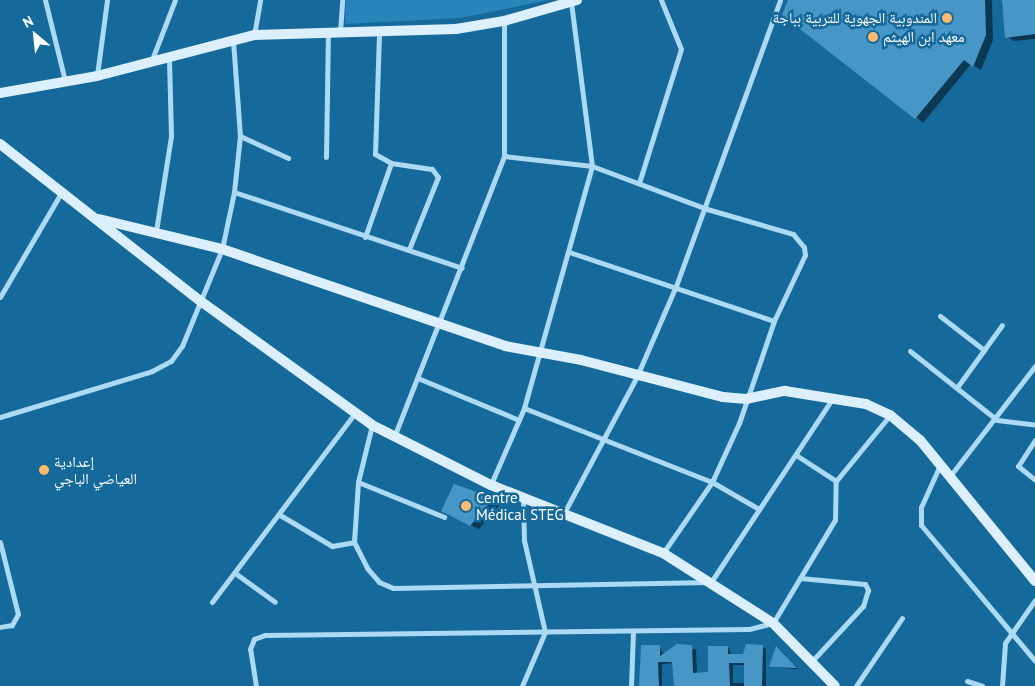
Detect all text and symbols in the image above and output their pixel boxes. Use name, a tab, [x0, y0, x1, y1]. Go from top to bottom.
place label: المندوبية الجهوية للتربية بباجة	[773, 9, 937, 27]
north arrow	[10, 10, 60, 60]
text: N	[20, 12, 36, 32]
marker: المندوبية الجهوية للتربية بباجة	[941, 12, 953, 24]
place label: معهد ابن الهيثم	[883, 28, 965, 46]
marker: معهد ابن الهيثم	[867, 31, 879, 43]
place label: إعدادية العياضي الباجي	[54, 452, 137, 487]
marker: إعدادية العياضي الباجي	[38, 464, 50, 476]
place label: Centre Médical STEG	[476, 488, 564, 523]
marker: Centre Médical STEG	[460, 500, 472, 512]

